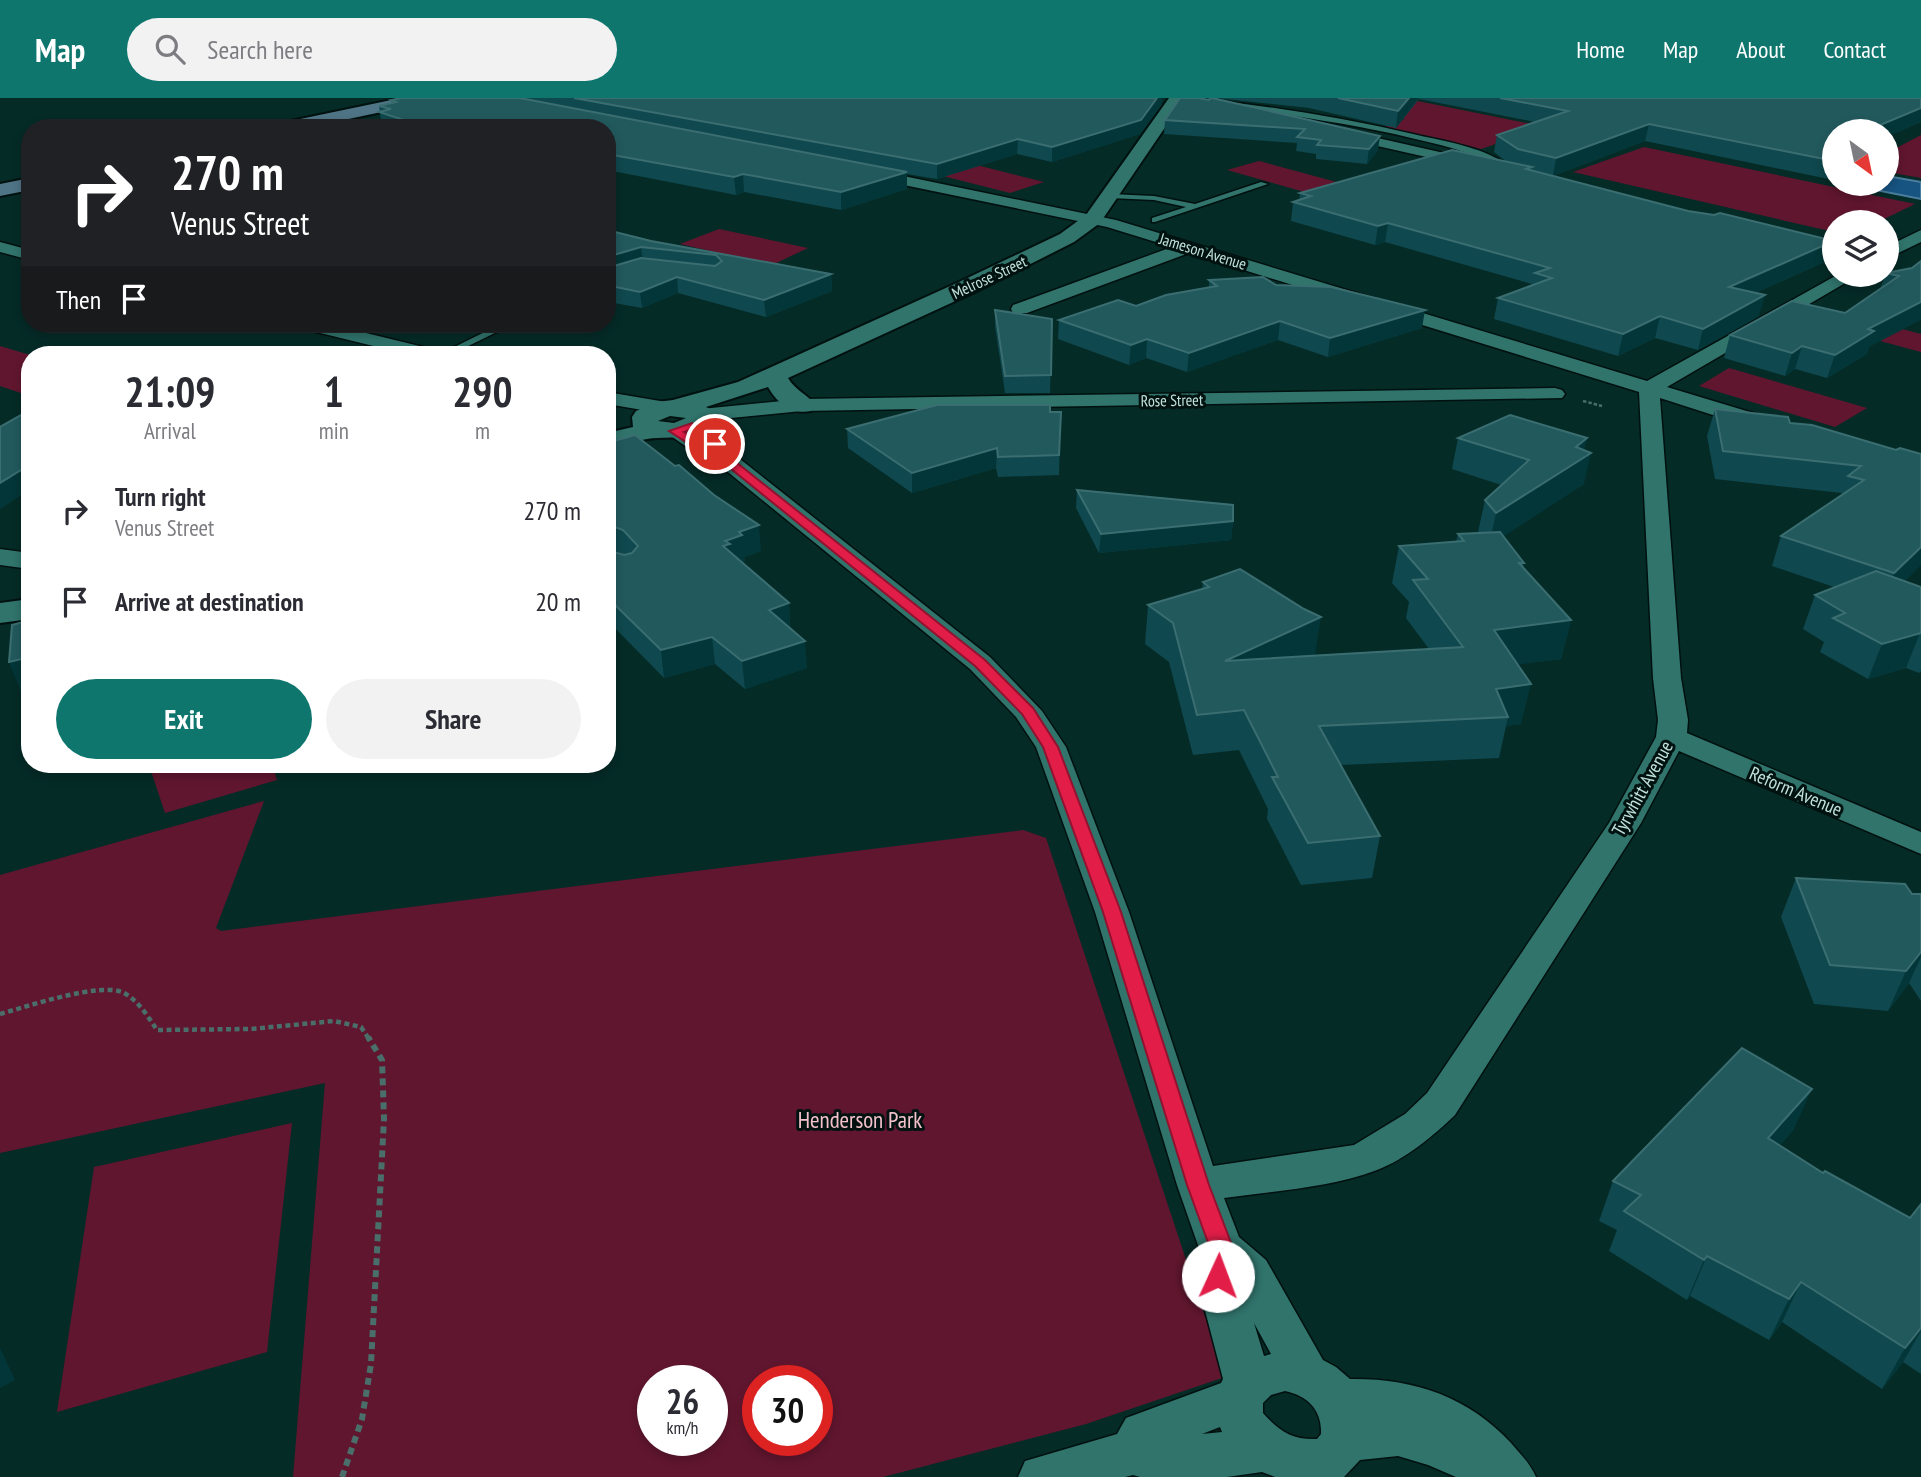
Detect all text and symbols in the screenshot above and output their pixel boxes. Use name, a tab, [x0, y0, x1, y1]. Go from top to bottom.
search box	[127, 18, 617, 81]
text: Map	[35, 28, 85, 71]
icon: search	[151, 30, 189, 68]
text: Search here	[207, 33, 313, 66]
text: Home	[1576, 34, 1625, 65]
text: Map	[1663, 34, 1698, 65]
text: About	[1736, 34, 1785, 65]
text: Contact	[1823, 34, 1886, 65]
north arrow	[1822, 119, 1899, 196]
map controls	[1822, 119, 1899, 287]
text: 270 m	[171, 140, 284, 204]
icon: right	[56, 147, 147, 238]
text: Venus Street	[171, 202, 309, 244]
button: layers	[1822, 210, 1899, 287]
street label: Jameson Avenue	[1156, 228, 1249, 274]
street label: Melrose Street	[948, 251, 1030, 303]
icon: arrive	[115, 280, 153, 318]
text: Then	[56, 283, 101, 316]
text: 21:09	[124, 364, 215, 419]
text: 1	[324, 364, 344, 419]
text: 290	[452, 364, 513, 419]
street label: Rose Street	[1141, 389, 1204, 411]
pin	[685, 414, 745, 474]
text: Arrival	[144, 416, 196, 445]
text: min	[319, 416, 349, 445]
text: m	[475, 416, 490, 445]
icon: arrive	[696, 425, 734, 463]
text: Turn right	[115, 480, 206, 513]
icon: right	[56, 492, 94, 530]
text: 270 m	[523, 494, 581, 527]
text: Venus Street	[115, 513, 214, 542]
icon: arrive	[56, 583, 94, 621]
text: Arrive at destination	[115, 585, 304, 618]
text: 20 m	[535, 585, 581, 618]
button: Exit	[56, 679, 312, 759]
button: Share	[326, 679, 581, 759]
street label: Tyrwhitt Avenue	[1606, 736, 1678, 840]
street label: Reform Avenue	[1746, 761, 1846, 821]
park label: Henderson Park	[798, 1105, 922, 1134]
position arrow	[1181, 1239, 1255, 1313]
speed limit sign: 30	[742, 1365, 833, 1456]
text: 26	[666, 1378, 699, 1424]
text: km/h	[667, 1416, 698, 1439]

